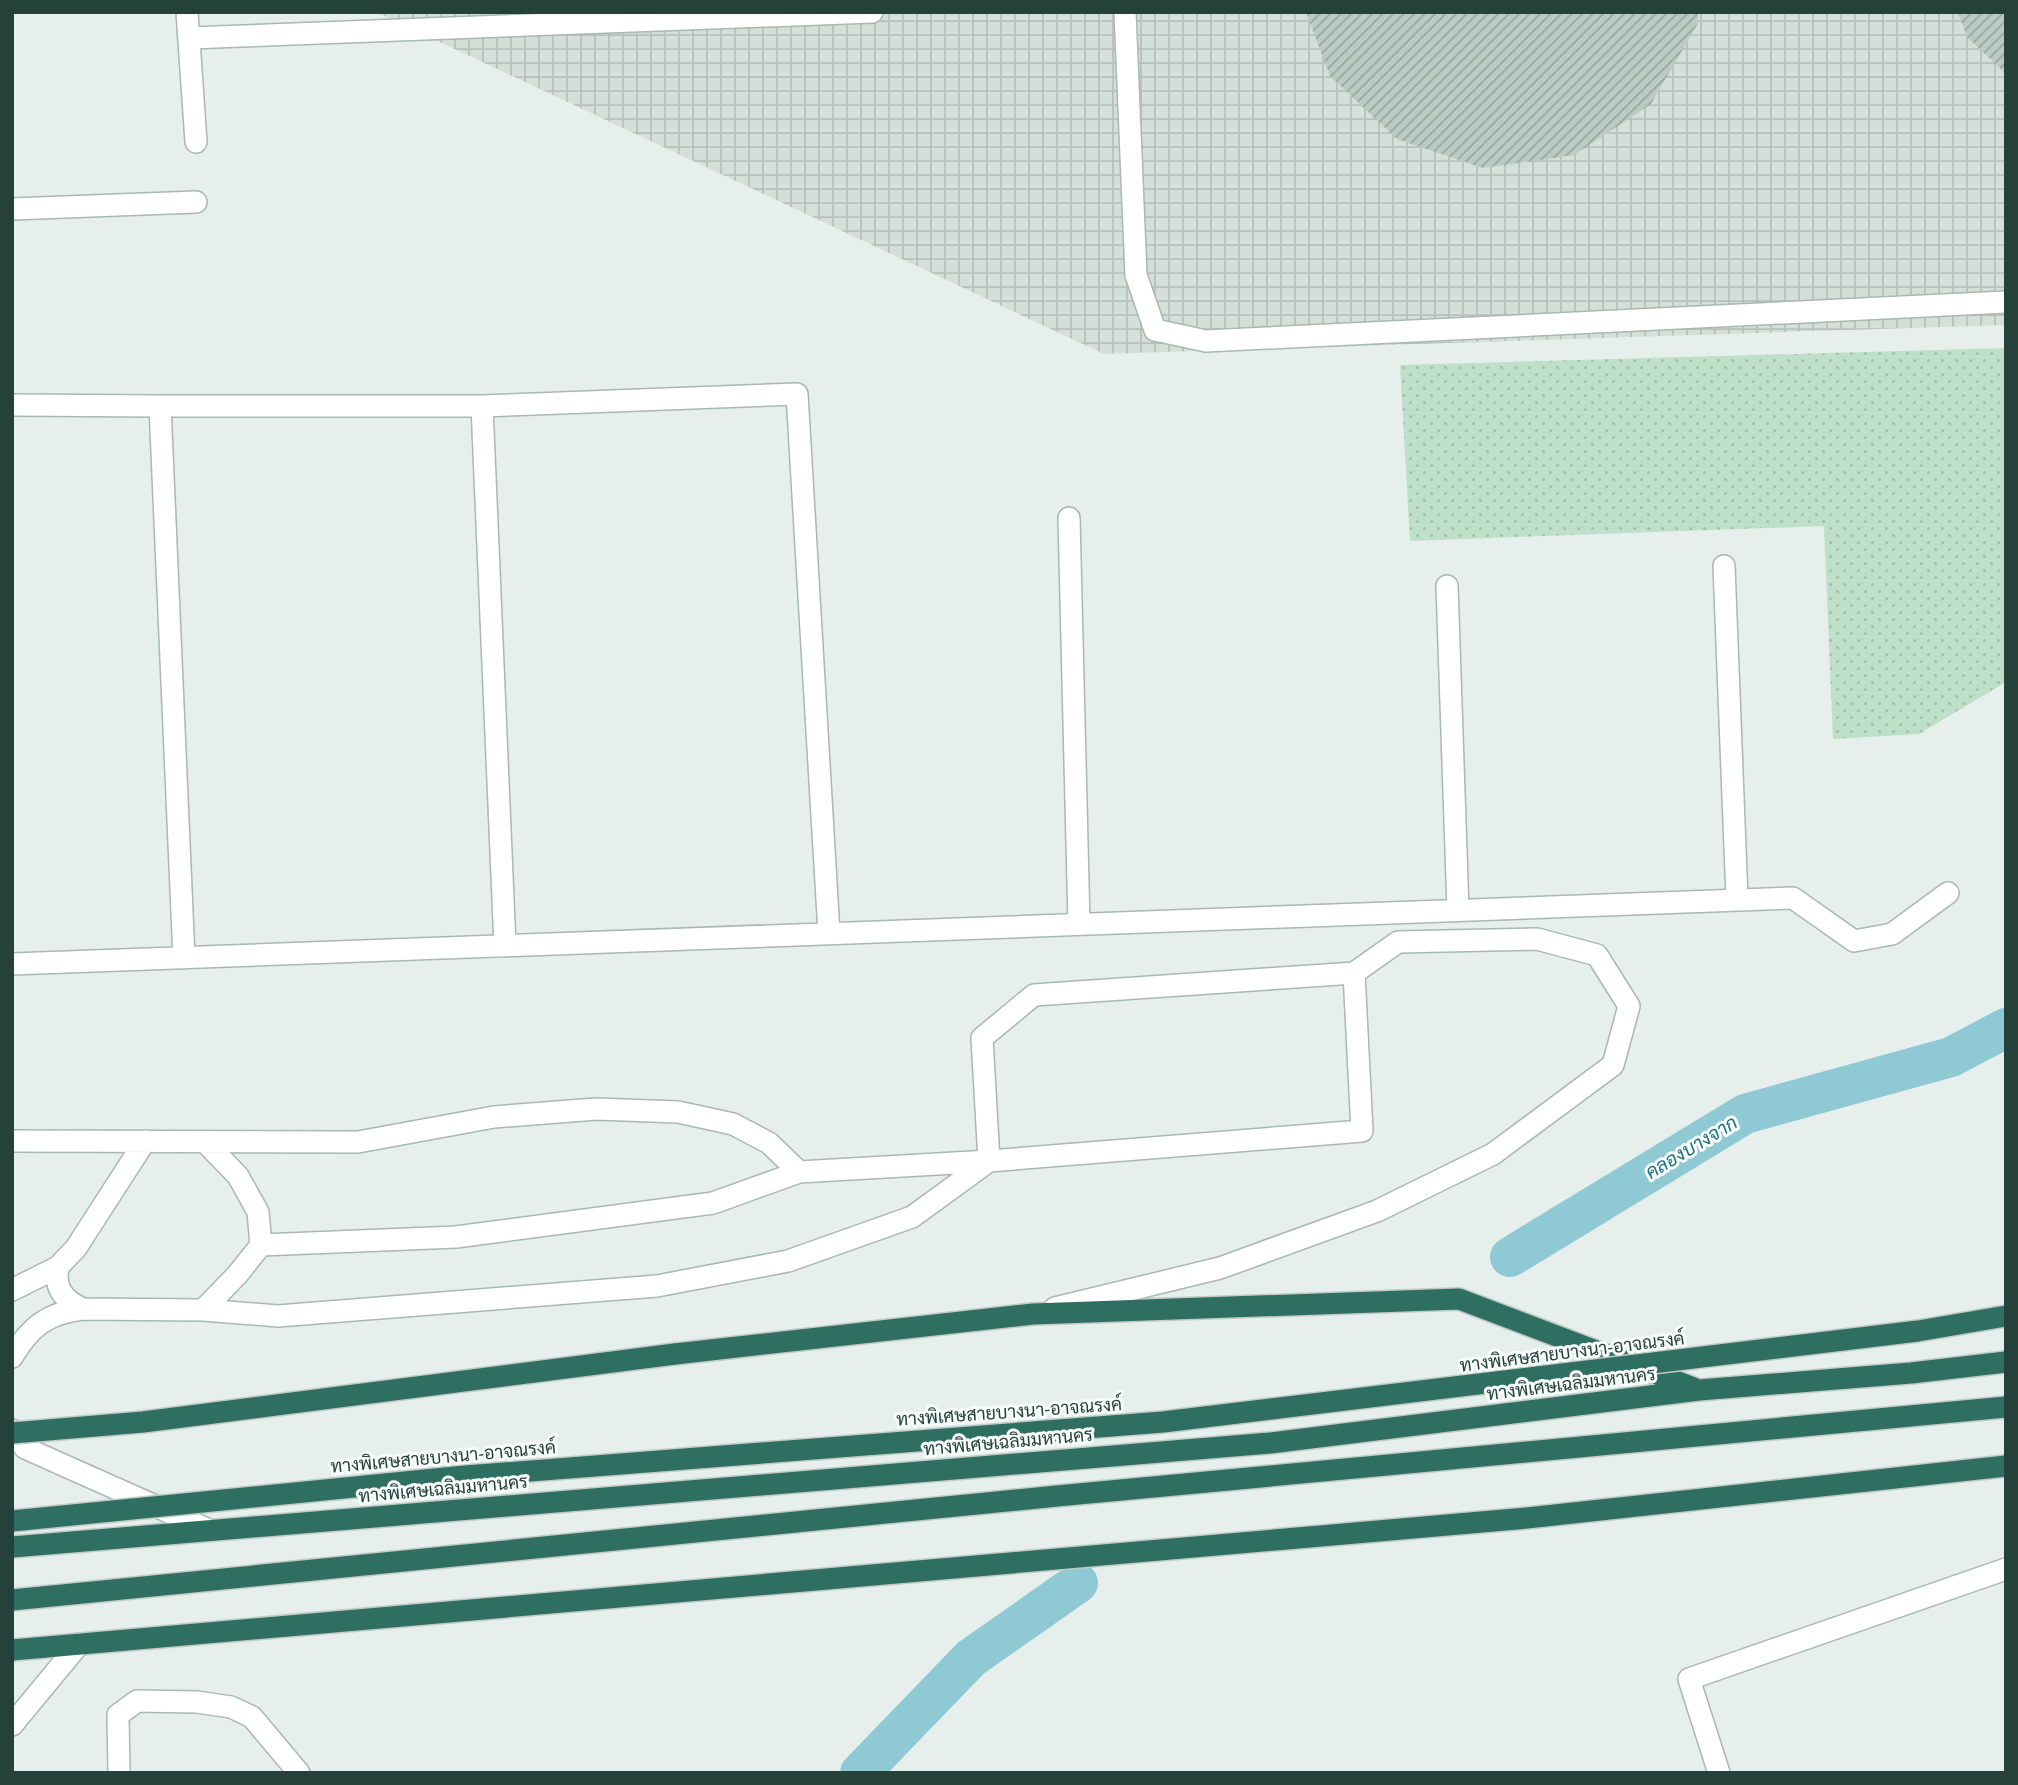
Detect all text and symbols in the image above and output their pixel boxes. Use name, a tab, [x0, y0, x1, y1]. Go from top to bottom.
water label: คลองบางจาก	[1640, 1109, 1742, 1185]
street label: ทางพิเศษสายบางนา-อาจณรงค์	[1458, 1325, 1686, 1377]
street label: ทางพิเศษเฉลิมมหานคร	[1485, 1361, 1657, 1405]
street label: ทางพิเศษสายบางนา-อาจณรงค์	[895, 1391, 1123, 1431]
street label: ทางพิเศษเฉลิมมหานคร	[922, 1422, 1094, 1460]
street label: ทางพิเศษสายบางนา-อาจณรงค์	[329, 1434, 557, 1478]
street label: ทางพิเศษเฉลิมมหานคร	[357, 1469, 529, 1507]

